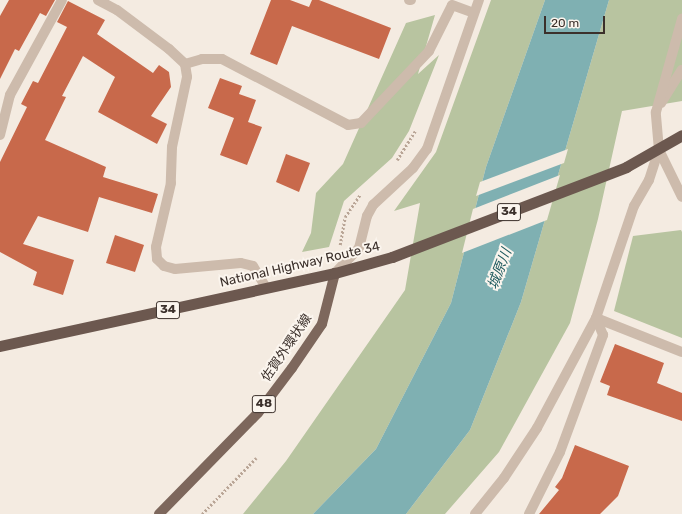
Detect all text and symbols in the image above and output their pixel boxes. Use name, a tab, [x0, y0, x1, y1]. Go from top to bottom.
scale bar	[546, 8, 607, 34]
text: 20 m	[551, 16, 579, 30]
road number: 34	[496, 202, 522, 222]
street label: National Highway Route 34	[218, 239, 382, 291]
water label: 城原川	[485, 246, 515, 292]
road number: 34	[155, 300, 181, 320]
street label: 佐賀外環状線	[259, 311, 315, 385]
road number: 48	[251, 394, 277, 414]

